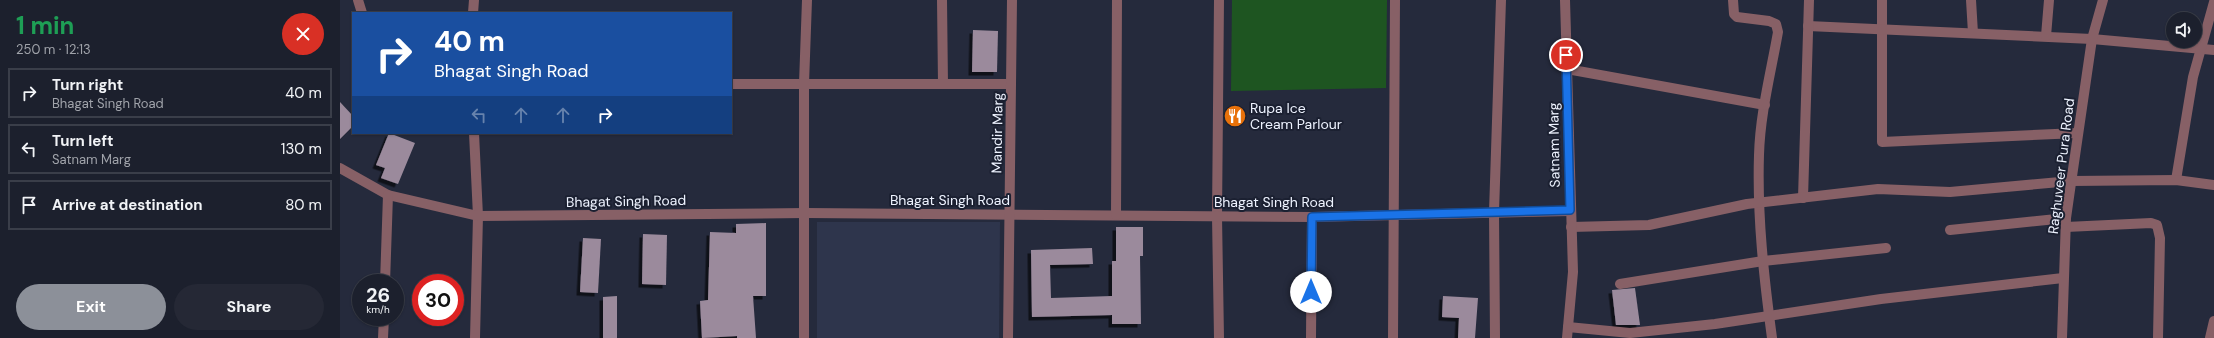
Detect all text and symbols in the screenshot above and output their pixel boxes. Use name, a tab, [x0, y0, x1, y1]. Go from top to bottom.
text: 1 min	[16, 10, 74, 41]
map controls	[2166, 12, 2202, 48]
button: sound	[2166, 12, 2202, 48]
button: close	[282, 13, 324, 55]
text: 40 m	[434, 23, 505, 60]
icon: right	[368, 28, 420, 80]
pin	[1549, 38, 1583, 72]
text: 250 m · 12:13	[16, 41, 91, 58]
icon: arrive	[1555, 44, 1577, 66]
text: Bhagat Singh Road	[434, 59, 589, 83]
text: Turn right	[52, 75, 123, 95]
icon: right	[18, 82, 40, 104]
text: 40 m	[285, 83, 322, 103]
street label: Mandir Marg	[987, 92, 1007, 173]
text: Bhagat Singh Road	[52, 95, 164, 112]
street label: Raghuveer Pura Road	[2044, 97, 2078, 235]
place label: Rupa Ice Cream Parlour	[1250, 99, 1342, 133]
street label: Satnam Marg	[1544, 102, 1564, 188]
restaurant icon: Rupa Ice Cream Parlour	[1222, 103, 1248, 129]
icon: left	[468, 104, 490, 126]
icon: ahead	[510, 104, 532, 126]
icon: ahead	[552, 104, 574, 126]
icon: right	[594, 104, 616, 126]
text: Turn left	[52, 131, 113, 151]
icon: left	[18, 138, 40, 160]
text: 130 m	[281, 139, 322, 159]
text: Satnam Marg	[52, 151, 131, 168]
street label: Bhagat Singh Road	[566, 191, 686, 211]
street label: Bhagat Singh Road	[890, 191, 1010, 209]
street label: Bhagat Singh Road	[1214, 193, 1334, 211]
icon: arrive	[18, 194, 40, 216]
text: Arrive at destination	[52, 195, 203, 215]
text: 80 m	[285, 195, 322, 215]
position arrow	[1290, 271, 1332, 313]
speed limit sign: 30	[412, 274, 464, 326]
text: 26	[366, 282, 390, 308]
button: Exit	[16, 284, 166, 330]
button: Share	[174, 284, 324, 330]
text: km/h	[366, 303, 390, 316]

